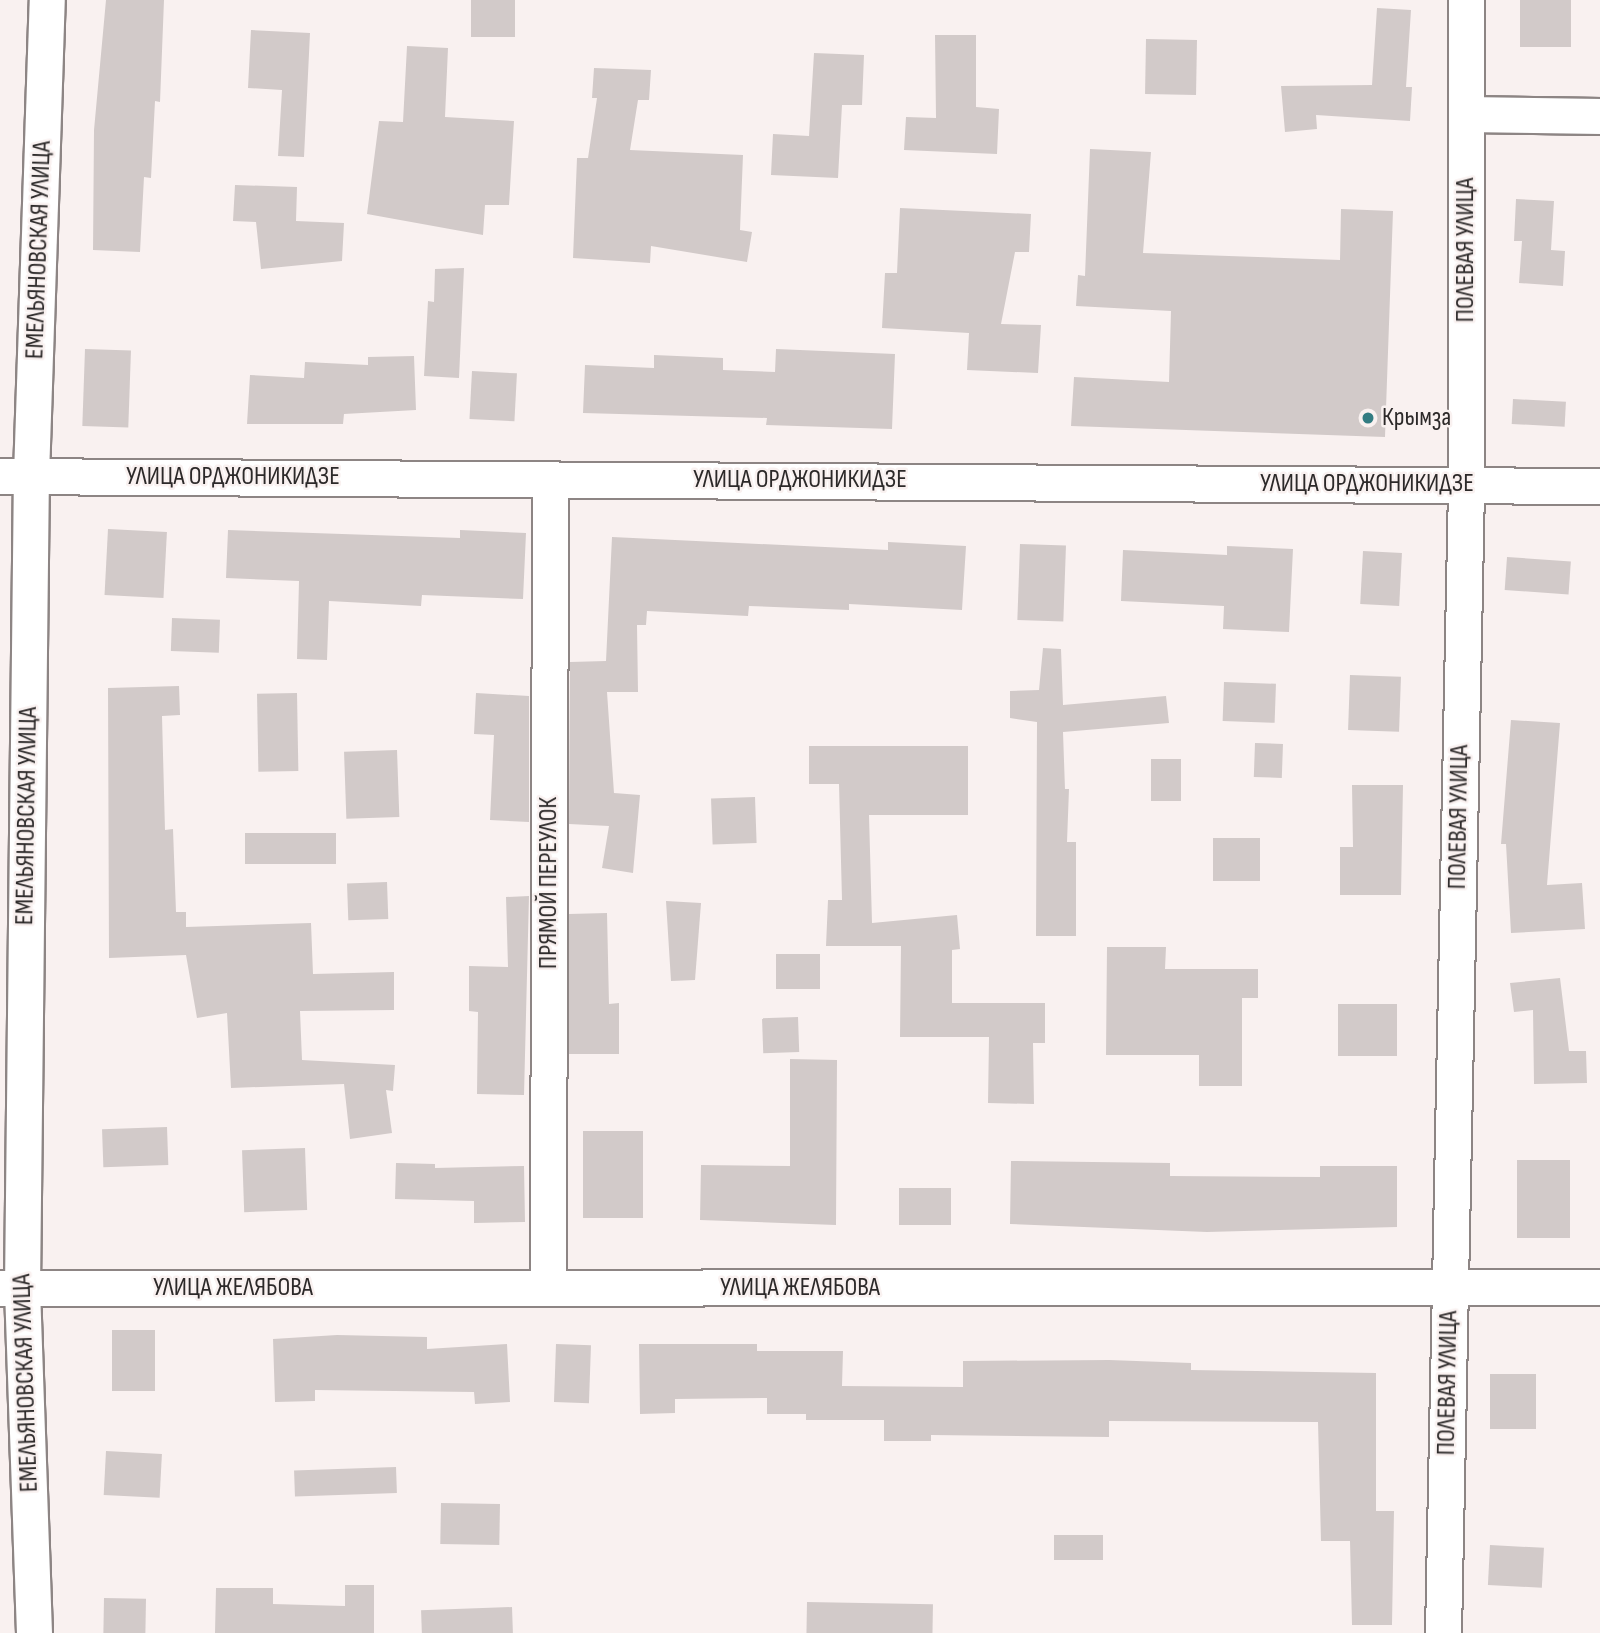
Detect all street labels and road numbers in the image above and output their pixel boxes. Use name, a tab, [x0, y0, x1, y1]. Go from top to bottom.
street label: ЕМЕЛЬЯНОВСКАЯ УЛИЦА	[20, 140, 58, 360]
street label: ПОЛЕВАЯ УЛИЦА	[1450, 178, 1482, 322]
street label: УЛИЦА ОРДЖОНИКИДЗЕ	[126, 461, 340, 493]
street label: УЛИЦА ОРДЖОНИКИДЗЕ	[693, 464, 907, 496]
street label: УЛИЦА ОРДЖОНИКИДЗЕ	[1260, 468, 1474, 500]
street label: ЕМЕЛЬЯНОВСКАЯ УЛИЦА	[9, 707, 45, 925]
street label: ПОЛЕВАЯ УЛИЦА	[1442, 744, 1476, 890]
street label: ПРЯМОЙ ПЕРЕУЛОК	[533, 797, 565, 969]
street label: УЛИЦА ЖЕЛЯБОВА	[153, 1272, 313, 1304]
street label: УЛИЦА ЖЕЛЯБОВА	[720, 1272, 880, 1304]
street label: ЕМЕЛЬЯНОВСКАЯ УЛИЦА	[7, 1273, 45, 1493]
street label: ПОЛЕВАЯ УЛИЦА	[1431, 1310, 1465, 1456]

